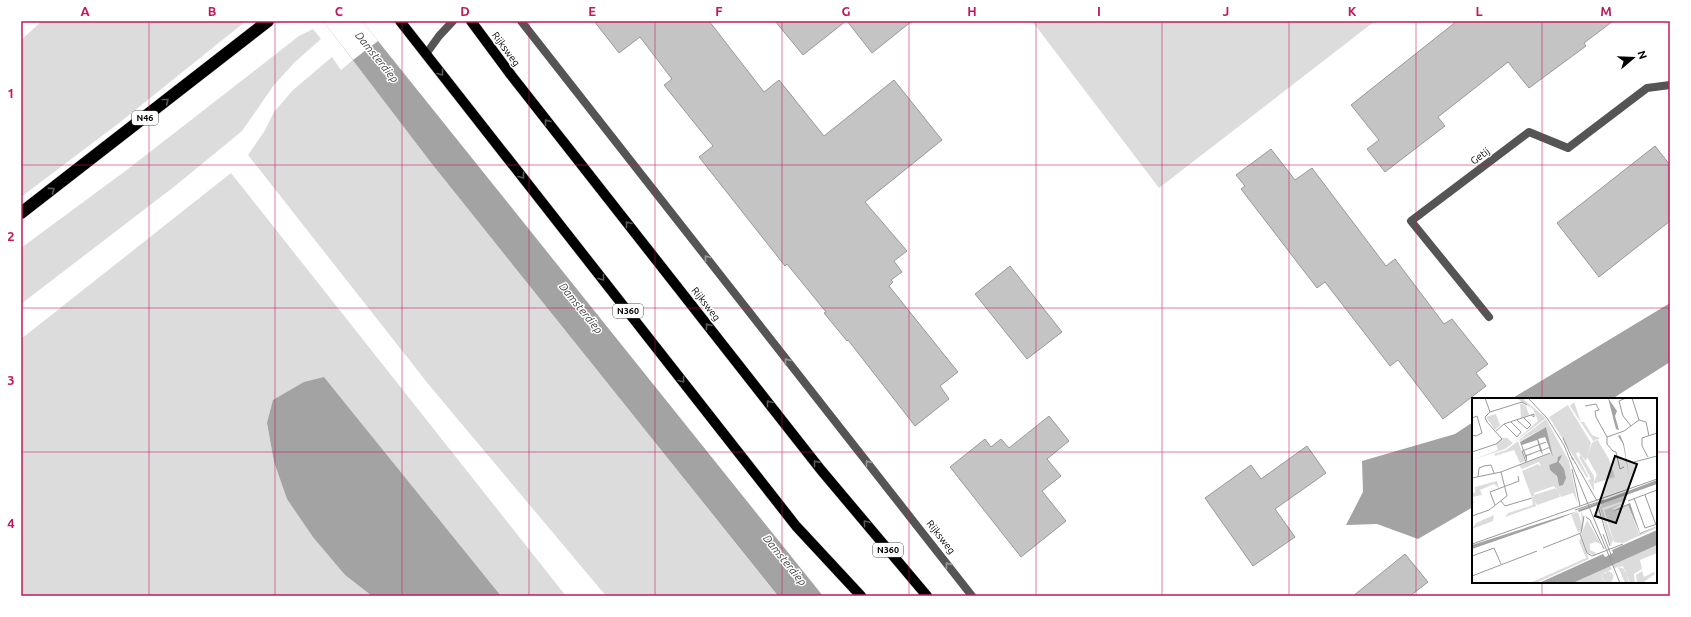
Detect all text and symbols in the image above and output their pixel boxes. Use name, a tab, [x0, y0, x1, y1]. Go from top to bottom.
text: A	[80, 4, 90, 18]
text: B	[208, 4, 217, 18]
text: C	[335, 4, 344, 18]
text: D	[460, 4, 470, 18]
text: E	[588, 4, 596, 18]
text: F	[715, 4, 723, 18]
text: G	[842, 4, 851, 18]
text: H	[967, 4, 977, 18]
text: I	[1097, 4, 1101, 18]
text: J	[1223, 4, 1229, 18]
text: K	[1348, 4, 1357, 18]
text: L	[1475, 4, 1483, 18]
text: M	[1600, 4, 1612, 18]
water label: Damsterdiep	[353, 29, 401, 85]
street label: Rijksweg	[490, 30, 522, 68]
north arrow	[1613, 38, 1653, 78]
text: N	[1635, 49, 1649, 61]
one-way arrow	[437, 69, 444, 76]
text: 1	[7, 86, 15, 100]
one-way arrow	[161, 99, 168, 106]
road number: N46	[132, 111, 158, 125]
one-way arrow	[545, 119, 552, 126]
street label: Getij	[1468, 145, 1492, 167]
one-way arrow	[517, 171, 524, 178]
one-way arrow	[48, 187, 55, 194]
one-way arrow	[625, 222, 632, 229]
text: 2	[7, 229, 15, 243]
one-way arrow	[705, 256, 712, 263]
one-way arrow	[598, 273, 605, 280]
water label: Damsterdiep	[557, 280, 605, 336]
street label: Rijksweg	[690, 285, 722, 323]
road number: N360	[613, 304, 643, 318]
one-way arrow	[706, 324, 713, 331]
one-way arrow	[785, 358, 792, 365]
text: 3	[7, 373, 15, 387]
one-way arrow	[678, 376, 685, 383]
inset map	[1472, 398, 1657, 583]
one-way arrow	[766, 401, 773, 408]
one-way arrow	[813, 460, 820, 467]
one-way arrow	[865, 460, 872, 467]
text: 4	[7, 516, 15, 530]
street label: Rijksweg	[925, 518, 957, 556]
one-way arrow	[863, 521, 870, 528]
water label: Damsterdiep	[761, 532, 809, 588]
road number: N360	[873, 543, 903, 557]
one-way arrow	[945, 563, 952, 570]

